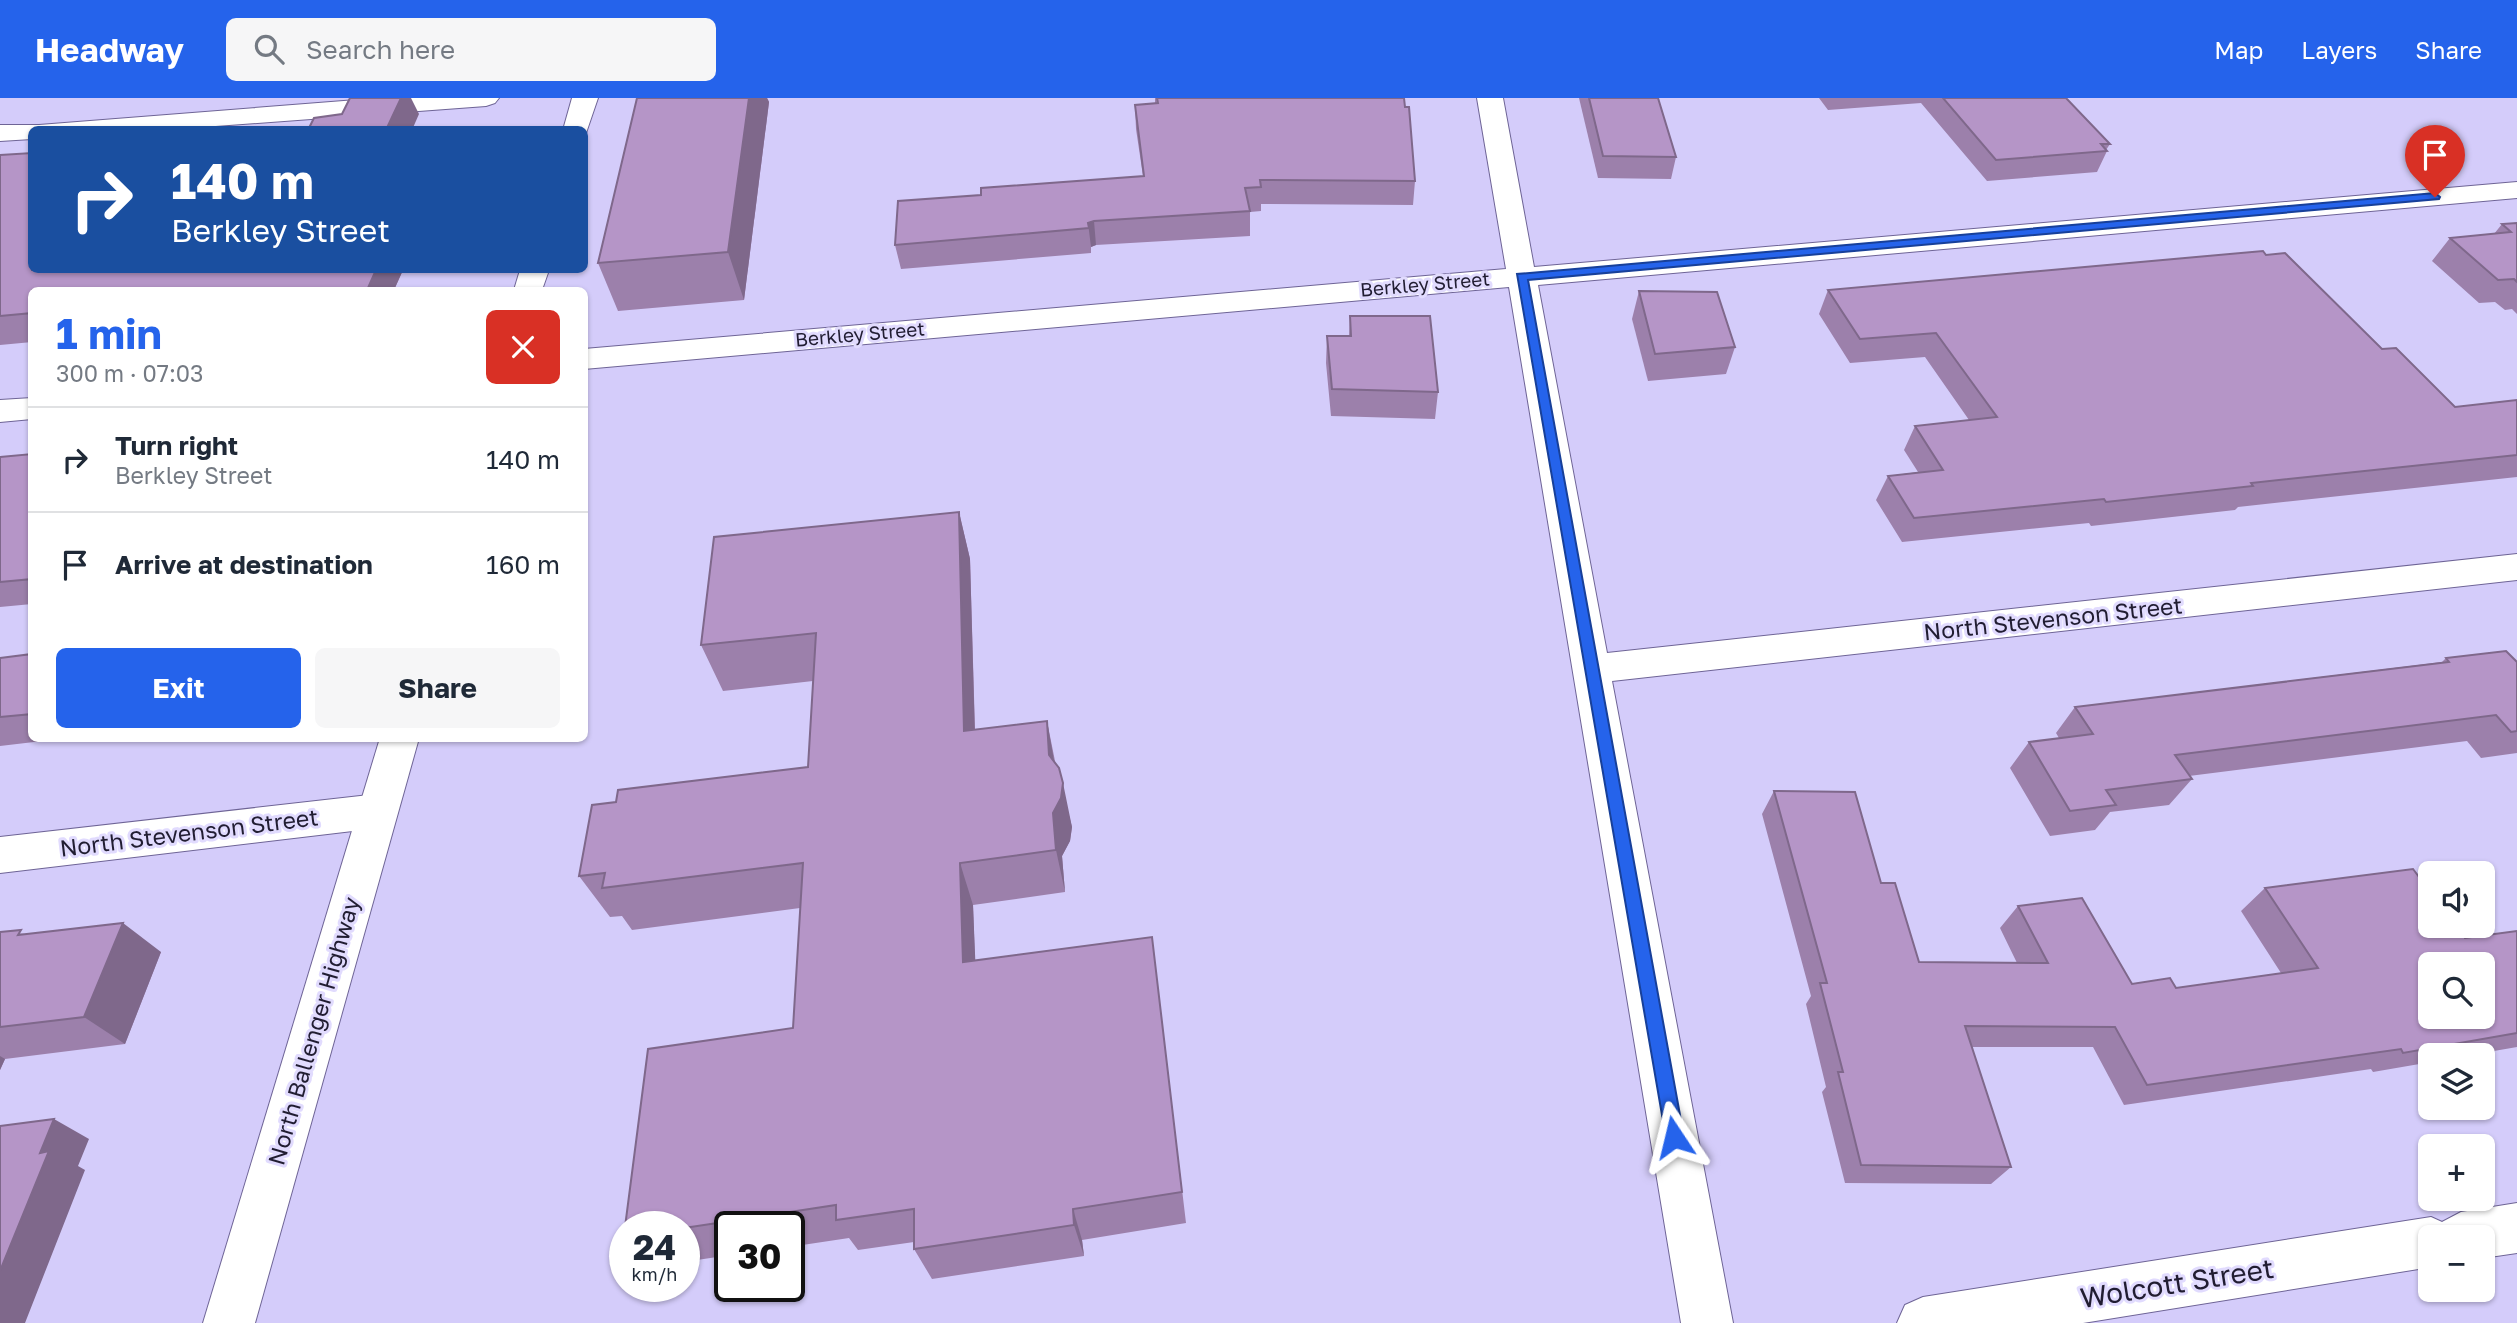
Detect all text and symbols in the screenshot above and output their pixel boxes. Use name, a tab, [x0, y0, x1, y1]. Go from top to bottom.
search box	[226, 18, 716, 81]
text: Headway	[35, 30, 184, 69]
icon: search	[250, 30, 288, 68]
text: Search here	[306, 34, 455, 65]
text: Map	[2214, 35, 2263, 64]
text: Layers	[2301, 35, 2377, 64]
text: Share	[2415, 35, 2482, 64]
pin	[2405, 125, 2465, 197]
icon: arrive	[2416, 136, 2454, 174]
text: 140 m	[171, 151, 314, 210]
icon: right	[56, 154, 147, 245]
text: Berkley Street	[171, 211, 390, 249]
street label: Berkley Street	[1359, 266, 1491, 301]
text: 1 min	[56, 308, 162, 358]
button: close	[486, 310, 560, 384]
street label: Berkley Street	[794, 316, 926, 351]
text: 300 m · 07:03	[56, 359, 204, 387]
text: Turn right	[115, 430, 238, 461]
icon: right	[56, 441, 94, 479]
text: 140 m	[486, 444, 560, 475]
text: Berkley Street	[115, 461, 272, 489]
icon: arrive	[56, 546, 94, 584]
text: Arrive at destination	[115, 549, 373, 580]
text: 160 m	[486, 549, 560, 580]
street label: North Stevenson Street	[1922, 590, 2184, 646]
button: Exit	[56, 648, 301, 728]
button: Share	[315, 648, 560, 728]
street label: North Stevenson Street	[58, 802, 320, 862]
map controls	[2418, 861, 2495, 1302]
button: sound	[2418, 861, 2495, 938]
street label: North Ballenger Highway	[261, 893, 365, 1168]
button: search	[2418, 952, 2495, 1029]
button: layers	[2418, 1043, 2495, 1120]
position arrow	[1637, 1100, 1711, 1174]
button: +	[2418, 1134, 2495, 1211]
speed limit sign: 30	[714, 1211, 805, 1302]
button: −	[2418, 1225, 2495, 1302]
text: 24	[633, 1226, 676, 1268]
street label: Wolcott Street	[2078, 1251, 2276, 1314]
text: km/h	[632, 1263, 677, 1285]

